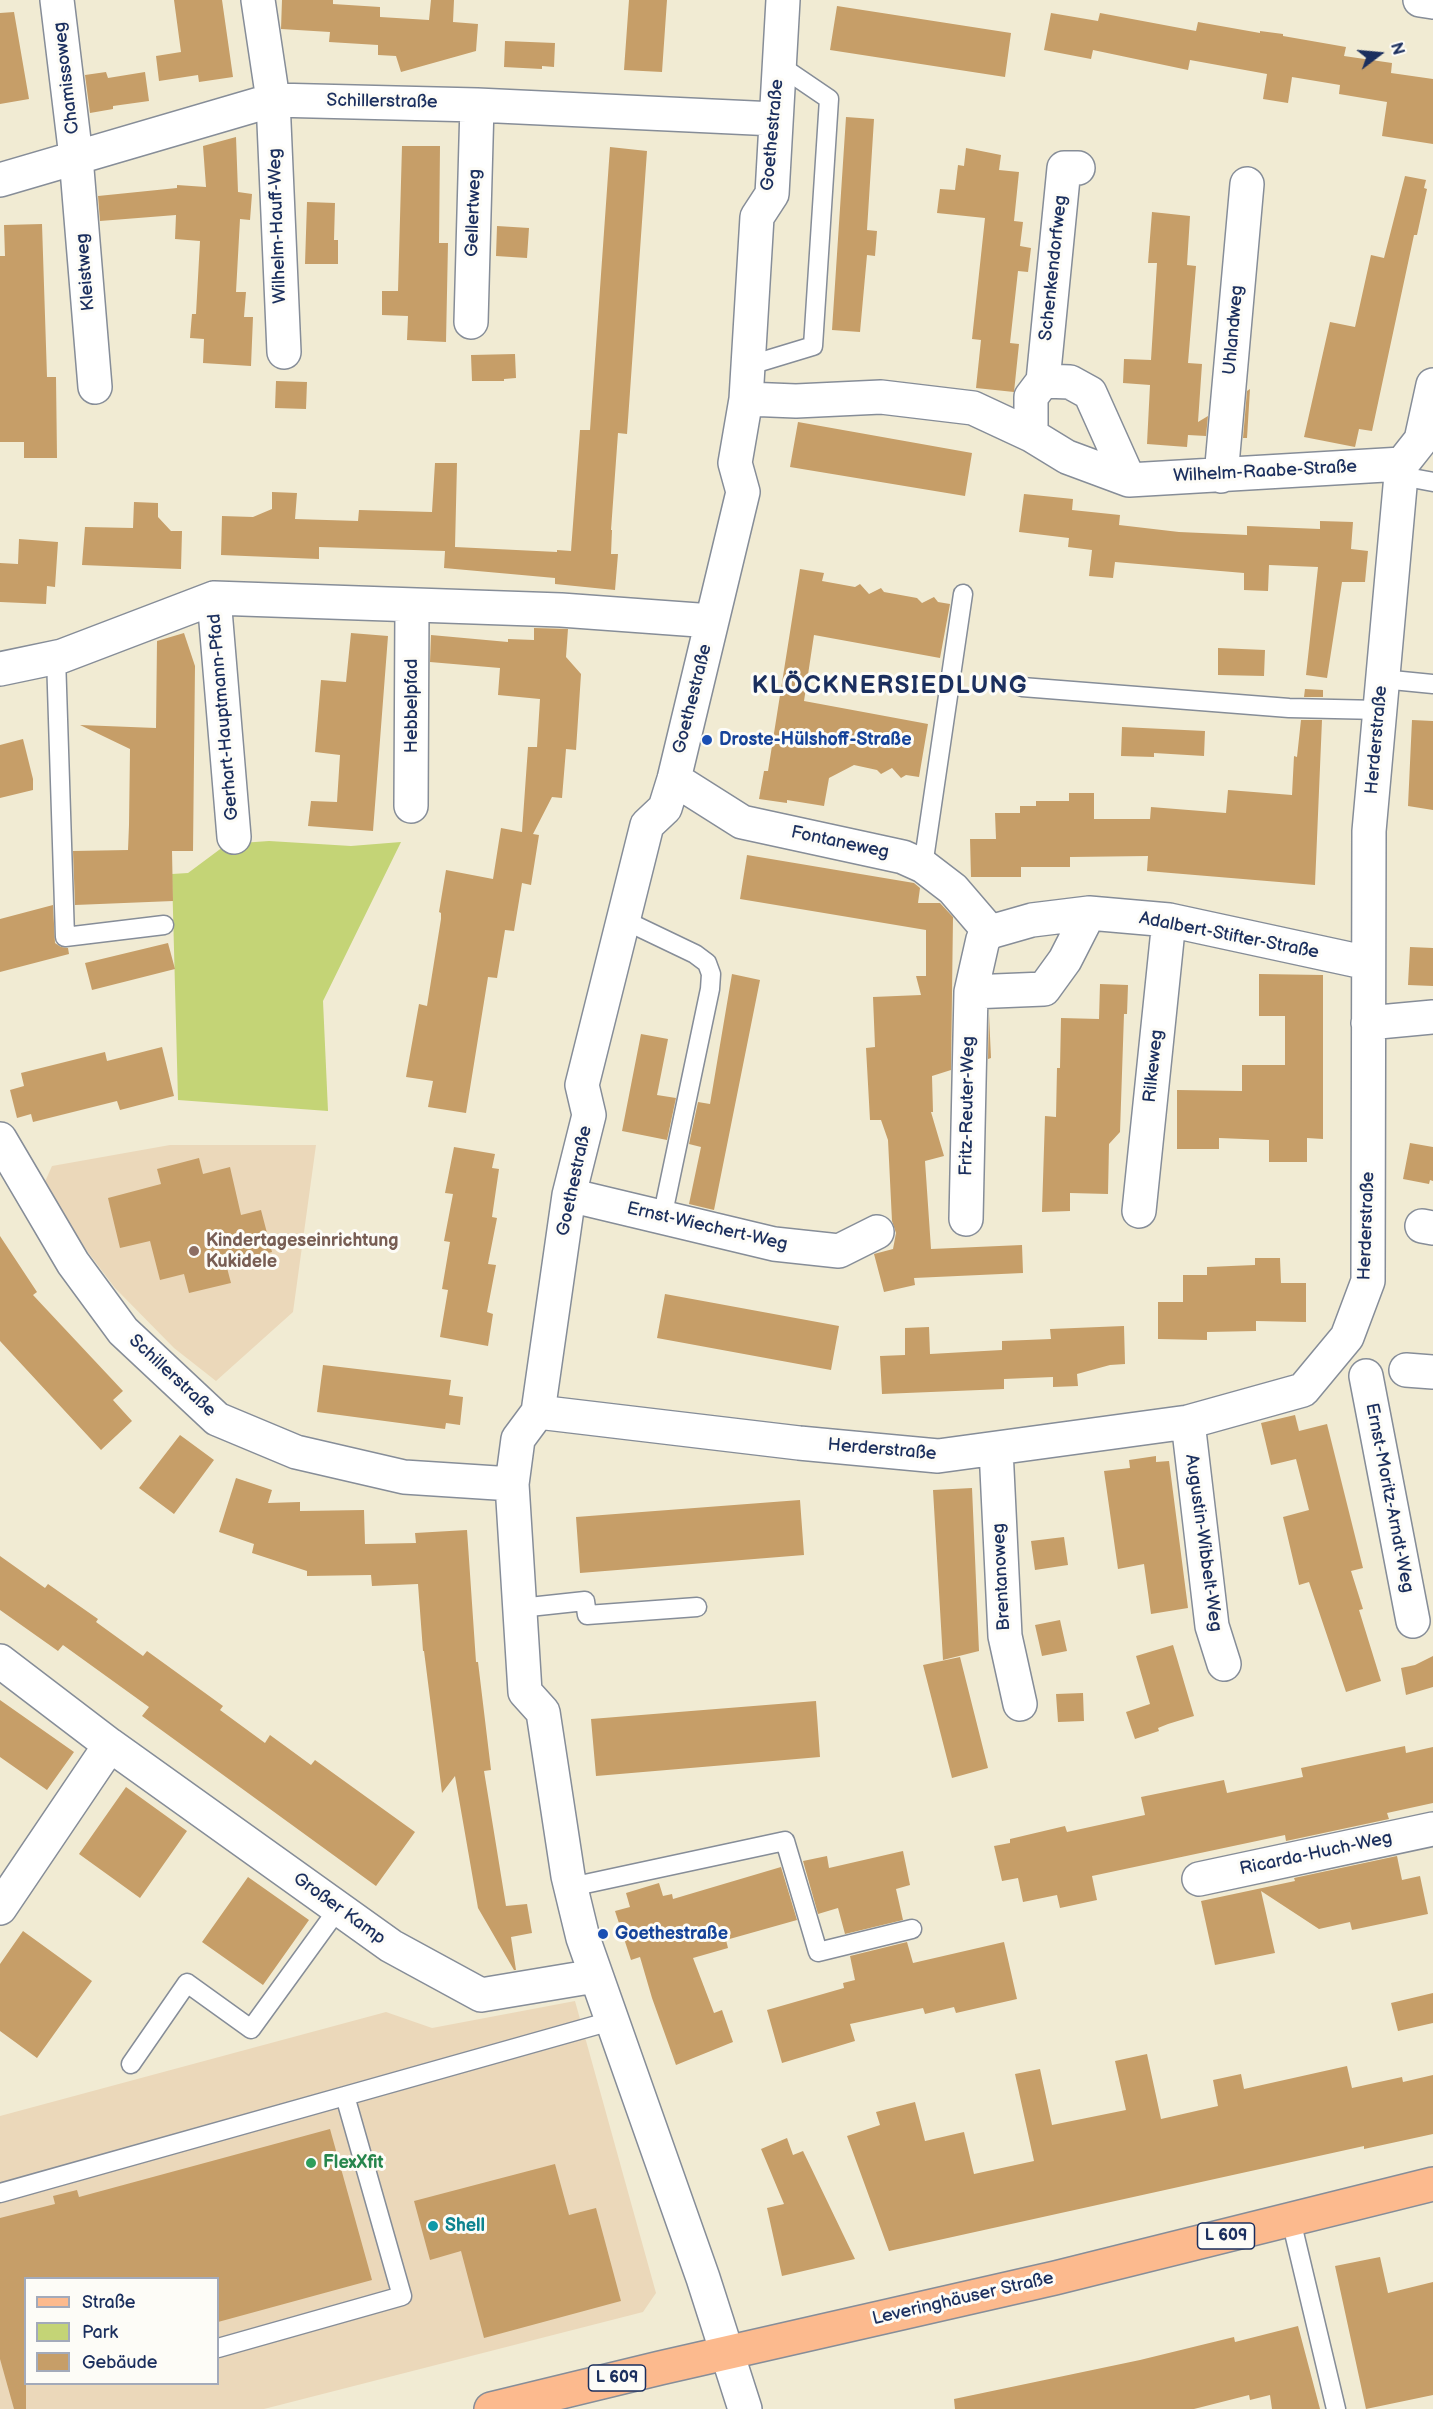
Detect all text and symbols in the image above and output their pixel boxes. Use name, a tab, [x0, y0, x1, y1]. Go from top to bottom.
street label: Chamissoweg	[49, 21, 85, 135]
north arrow	[1349, 24, 1409, 84]
text: N	[1386, 40, 1408, 57]
street label: Goethestraße	[757, 78, 789, 192]
street label: Schillerstraße	[326, 90, 438, 114]
street label: Wilhelm-Hauff-Weg	[264, 148, 292, 304]
street label: Gellertweg	[462, 169, 486, 257]
street label: Schenkendorfweg	[1036, 194, 1072, 342]
street label: Kleistweg	[72, 232, 100, 312]
street label: Uhlandweg	[1219, 284, 1249, 376]
street label: Wilhelm-Raabe-Straße	[1173, 456, 1357, 488]
street label: Gerhart-Hauptmann-Pfad	[204, 613, 244, 821]
street label: Goethestraße	[669, 642, 717, 756]
street label: Hebbelpfad	[401, 659, 423, 753]
district label: KLÖCKNERSIEDLUNG	[752, 673, 1028, 701]
street label: Herderstraße	[1361, 685, 1393, 795]
place label: Droste-Hülshoff-Straße	[719, 729, 912, 751]
marker: Droste-Hülshoff-Straße	[700, 733, 714, 747]
street label: Fontaneweg	[789, 822, 891, 864]
street label: Adalbert-Stifter-Straße	[1137, 908, 1321, 964]
street label: Rilkeweg	[1139, 1028, 1169, 1104]
street label: Fritz-Reuter-Weg	[956, 1036, 980, 1176]
street label: Goethestraße	[553, 1124, 597, 1238]
street label: Herderstraße	[1354, 1171, 1380, 1281]
street label: Ernst-Wiechert-Weg	[624, 1198, 790, 1256]
place label: Kindertageseinrichtung Kukidele	[206, 1230, 399, 1272]
marker: Kindertageseinrichtung Kukidele	[187, 1244, 201, 1258]
street label: Schillerstraße	[124, 1330, 220, 1422]
street label: Ernst-Moritz-Arndt-Weg	[1360, 1401, 1418, 1595]
street label: Herderstraße	[827, 1434, 937, 1466]
street label: Augustin-Wibbelt-Weg	[1180, 1453, 1226, 1633]
street label: Brentanoweg	[988, 1523, 1016, 1631]
street label: Ricarda-Huch-Weg	[1238, 1827, 1394, 1881]
street label: Großer Kamp	[289, 1868, 389, 1950]
place label: Goethestraße	[615, 1923, 728, 1945]
marker: Goethestraße	[596, 1927, 610, 1941]
place label: FlexXfit	[323, 2152, 384, 2174]
marker: FlexXfit	[304, 2156, 318, 2170]
place label: Shell	[445, 2215, 485, 2237]
marker: Shell	[426, 2219, 440, 2233]
road number: L 609	[1198, 2223, 1254, 2249]
street label: Leveringhäuser Straße	[870, 2268, 1056, 2330]
legend	[24, 2277, 219, 2385]
text: Straße	[82, 2292, 135, 2313]
text: Park	[82, 2322, 118, 2343]
text: Gebäude	[82, 2352, 158, 2373]
road number: L 609	[588, 2365, 646, 2391]

